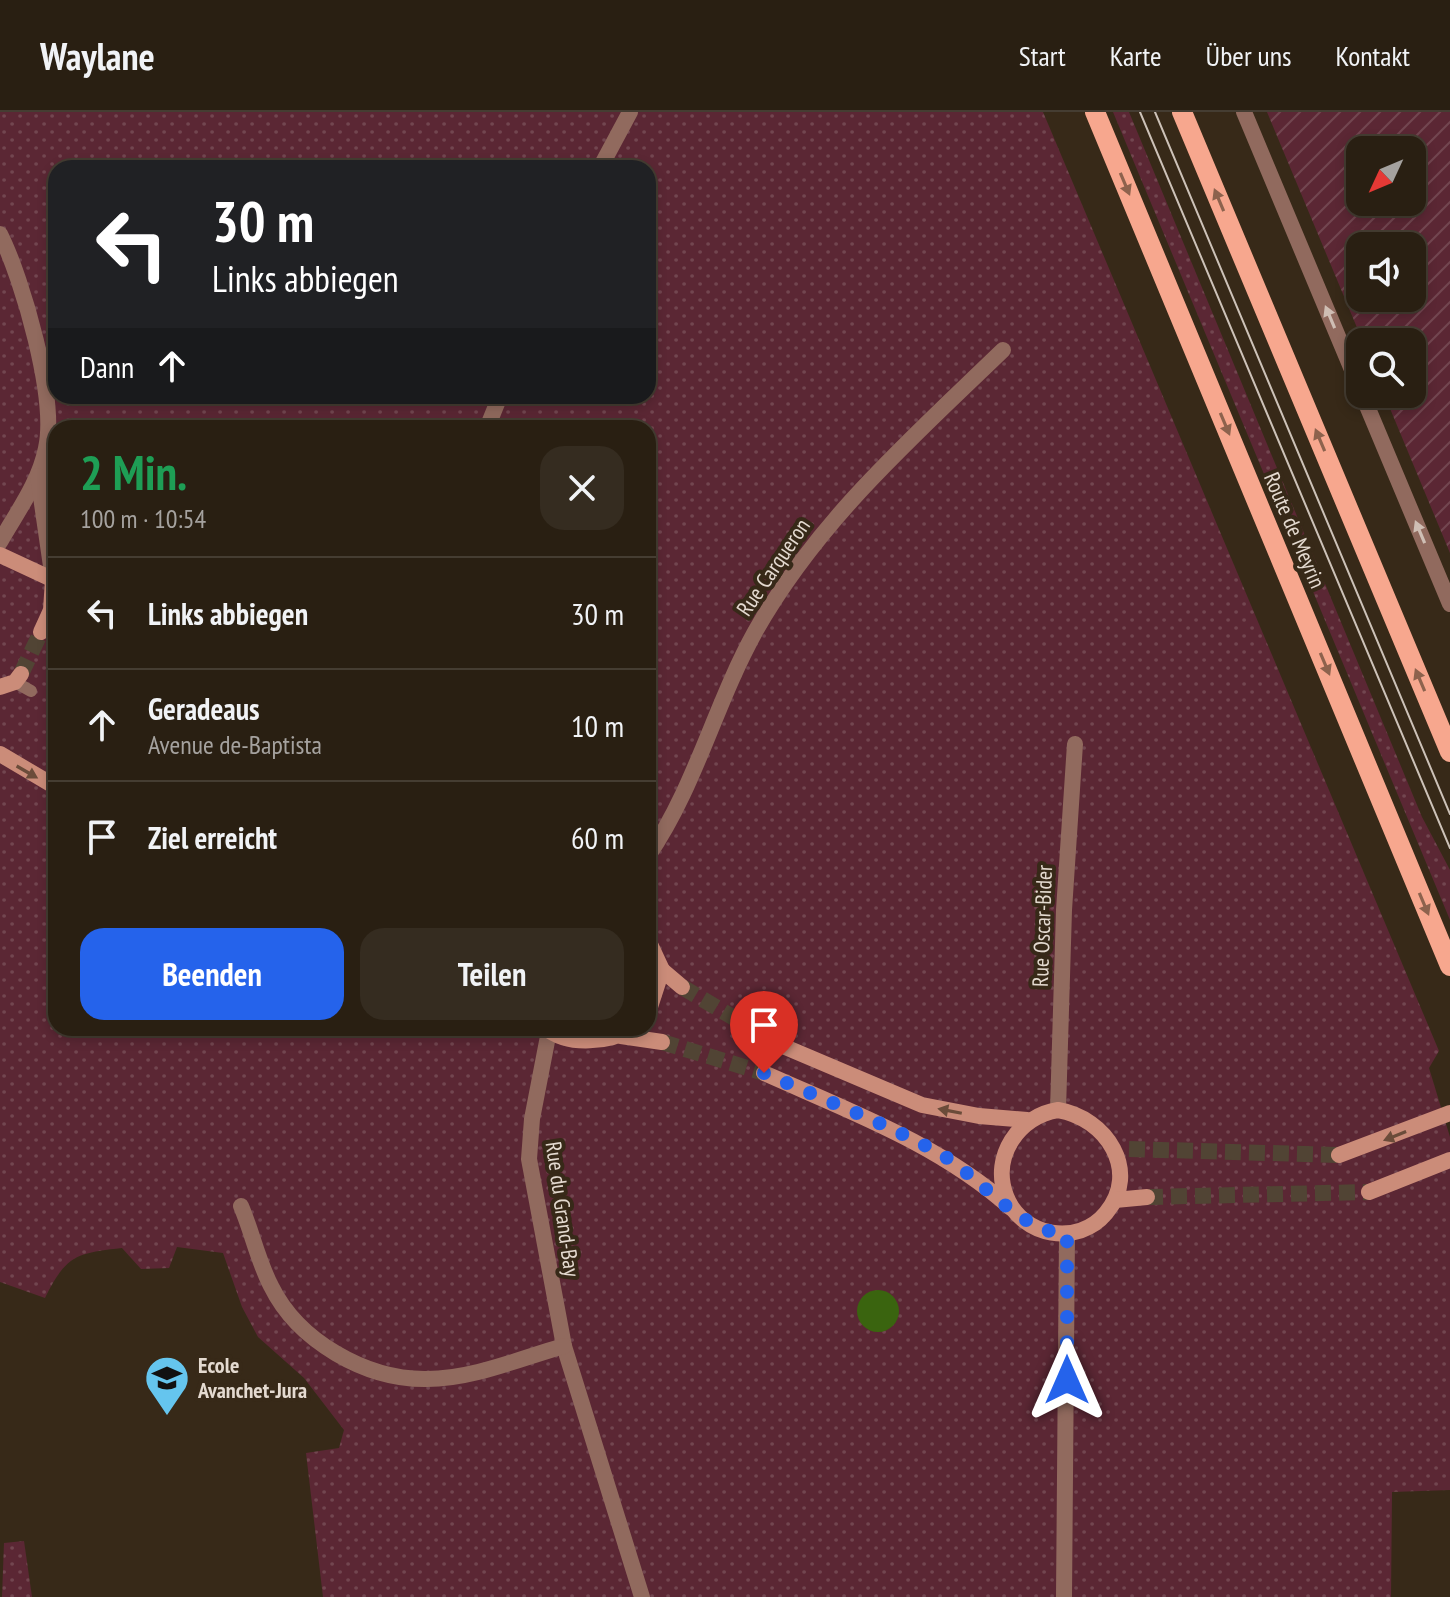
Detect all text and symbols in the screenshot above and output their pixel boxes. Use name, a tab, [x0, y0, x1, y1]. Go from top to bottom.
text: Waylane	[40, 31, 155, 80]
text: Start	[1019, 37, 1066, 74]
text: Karte	[1110, 37, 1162, 74]
text: Über uns	[1206, 37, 1291, 74]
text: Kontakt	[1335, 37, 1410, 74]
north arrow	[1346, 136, 1426, 216]
map controls	[1346, 136, 1426, 408]
one-way arrow	[1119, 172, 1132, 196]
text: 30 m	[212, 185, 314, 257]
one-way arrow	[1213, 189, 1226, 212]
icon: left	[80, 192, 184, 296]
button: sound	[1346, 232, 1426, 312]
text: Links abbiegen	[212, 255, 399, 302]
one-way arrow	[1323, 305, 1336, 329]
button: search	[1346, 328, 1426, 408]
icon: ahead	[150, 344, 194, 388]
text: Dann	[80, 347, 134, 386]
one-way arrow	[1219, 412, 1232, 436]
one-way arrow	[1313, 428, 1326, 452]
text: 2 Min.	[80, 441, 187, 503]
button: close	[540, 446, 624, 530]
street label: Route de Meyrin	[1258, 468, 1332, 592]
text: 100 m · 10:54	[80, 502, 206, 535]
street label: Rue Carqueron	[730, 513, 816, 621]
one-way arrow	[1413, 520, 1426, 544]
icon: left	[80, 591, 124, 635]
text: Links abbiegen	[148, 594, 308, 633]
text: 30 m	[571, 594, 624, 633]
one-way arrow	[1318, 652, 1331, 676]
one-way arrow	[1413, 668, 1426, 692]
text: Geradeaus	[148, 689, 260, 728]
icon: ahead	[80, 703, 124, 747]
text: 10 m	[571, 706, 624, 745]
text: Avenue de-Baptista	[148, 728, 322, 761]
one-way arrow	[16, 765, 38, 779]
icon: arrive	[80, 815, 124, 859]
text: Ziel erreicht	[148, 818, 277, 857]
text: 60 m	[571, 818, 624, 857]
street label: Rue Oscar-Bider	[1026, 864, 1058, 988]
one-way arrow	[1418, 892, 1431, 916]
button: Beenden	[80, 928, 344, 1020]
button: Teilen	[360, 928, 624, 1020]
pin	[730, 991, 798, 1073]
icon: arrive	[742, 1003, 786, 1047]
one-way arrow	[937, 1104, 962, 1116]
one-way arrow	[1383, 1129, 1407, 1142]
street label: Rue du Grand-Bay	[540, 1140, 586, 1279]
position arrow	[1025, 1338, 1109, 1422]
place label: Ecole Avanchet-Jura	[197, 1351, 307, 1404]
school or university icon: Ecole Avanchet-Jura	[143, 1354, 191, 1417]

